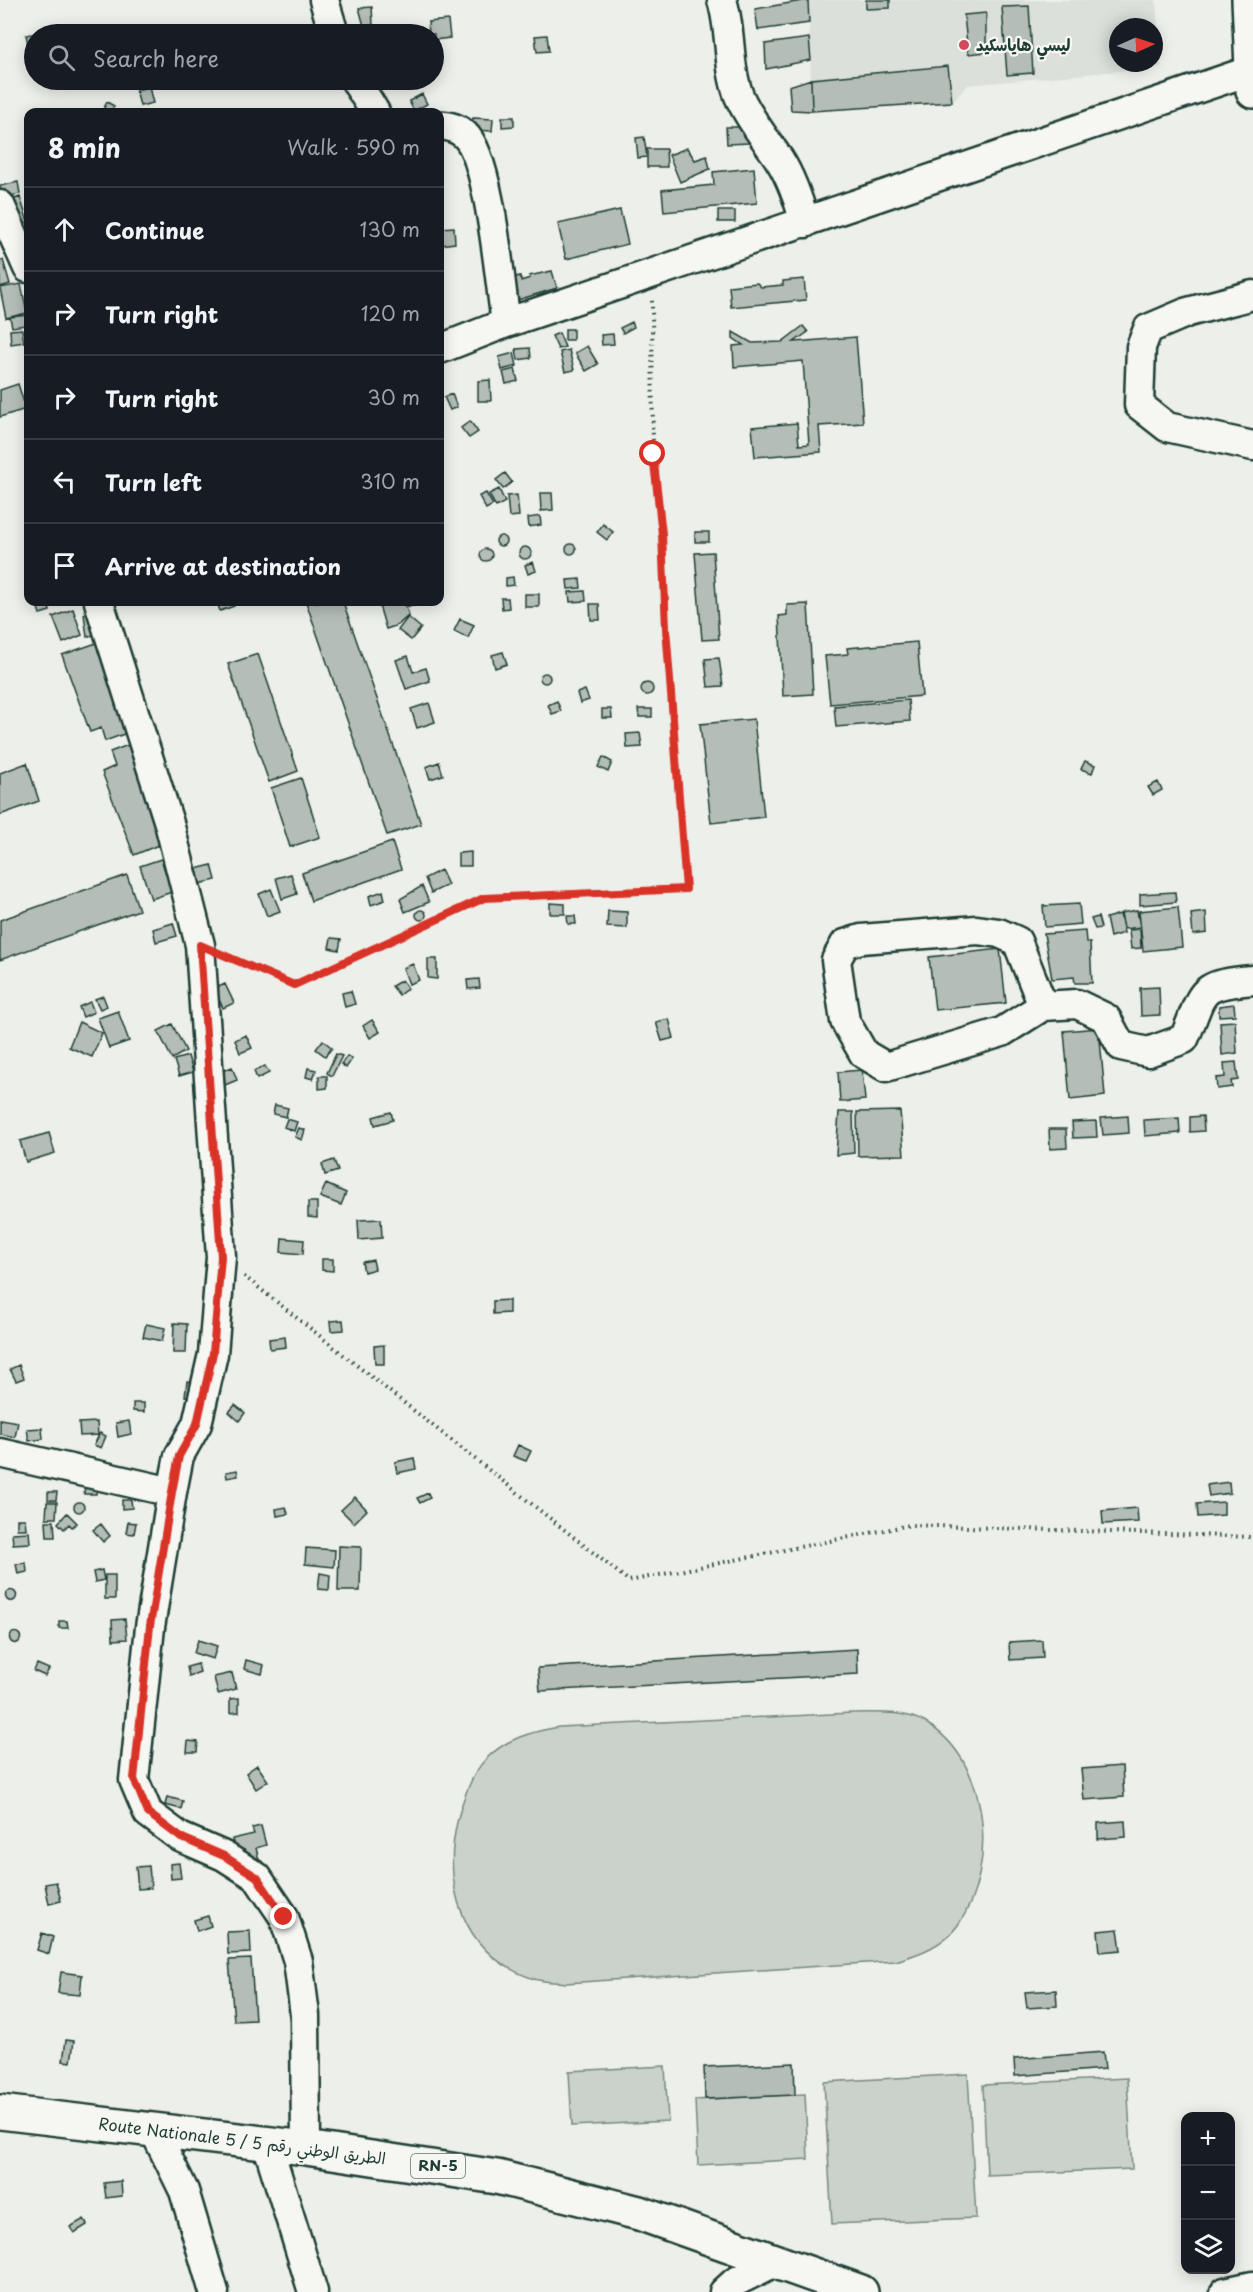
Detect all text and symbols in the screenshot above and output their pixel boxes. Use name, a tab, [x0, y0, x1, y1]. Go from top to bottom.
north arrow	[1109, 18, 1163, 72]
search box	[24, 24, 444, 90]
place label: ليسي هاياسكيد	[976, 32, 1071, 60]
marker: ليسي هاياسكيد	[957, 38, 971, 52]
icon: search	[45, 41, 78, 74]
text: Search here	[93, 41, 219, 74]
text: 8 min	[48, 128, 121, 167]
text: Walk · 590 m	[287, 132, 420, 162]
icon: ahead	[48, 213, 81, 246]
text: Continue	[105, 213, 204, 246]
text: 130 m	[360, 214, 420, 244]
icon: right	[48, 297, 81, 330]
text: Turn right	[105, 297, 218, 330]
text: 120 m	[361, 298, 420, 328]
icon: right	[48, 381, 81, 414]
text: Turn right	[105, 381, 218, 414]
text: 30 m	[367, 382, 420, 412]
route start	[639, 440, 665, 466]
icon: left	[48, 465, 81, 498]
text: Turn left	[105, 465, 202, 498]
text: 310 m	[360, 466, 420, 496]
icon: arrive	[48, 549, 81, 582]
text: Arrive at destination	[105, 549, 341, 582]
route end	[270, 1903, 296, 1929]
street label: Route Nationale 5 / الطريق الوطني رقم 5	[97, 2110, 387, 2174]
map controls	[1181, 2112, 1235, 2274]
button: +	[1181, 2112, 1235, 2166]
road number: RN-5	[411, 2154, 465, 2178]
button: −	[1181, 2166, 1235, 2220]
button: layers	[1181, 2220, 1235, 2274]

